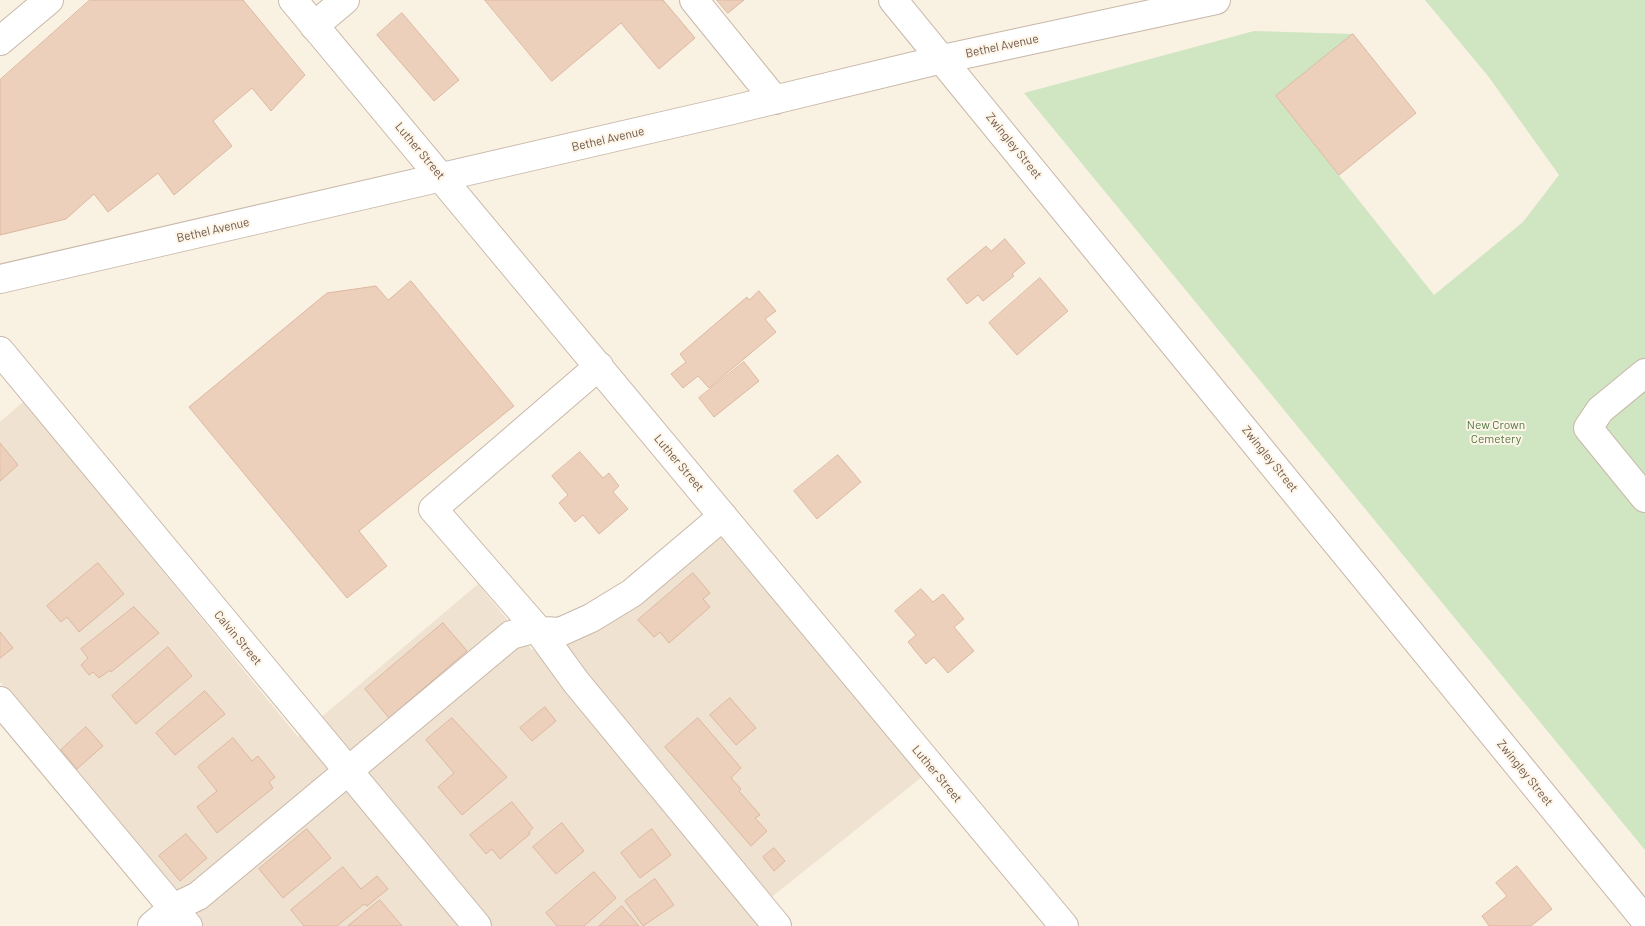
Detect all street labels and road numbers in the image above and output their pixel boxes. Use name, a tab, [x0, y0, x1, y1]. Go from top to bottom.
street label: Bethel Avenue	[964, 31, 1040, 61]
street label: Zwingley Street	[983, 110, 1045, 182]
street label: Luther Street	[392, 120, 448, 182]
street label: Bethel Avenue	[570, 124, 646, 154]
street label: Bethel Avenue	[175, 215, 251, 245]
street label: Zwingley Street	[1239, 423, 1301, 495]
street label: Luther Street	[651, 432, 707, 494]
street label: Calvin Street	[211, 608, 265, 668]
street label: Zwingley Street	[1494, 737, 1556, 809]
street label: Luther Street	[909, 743, 965, 805]

